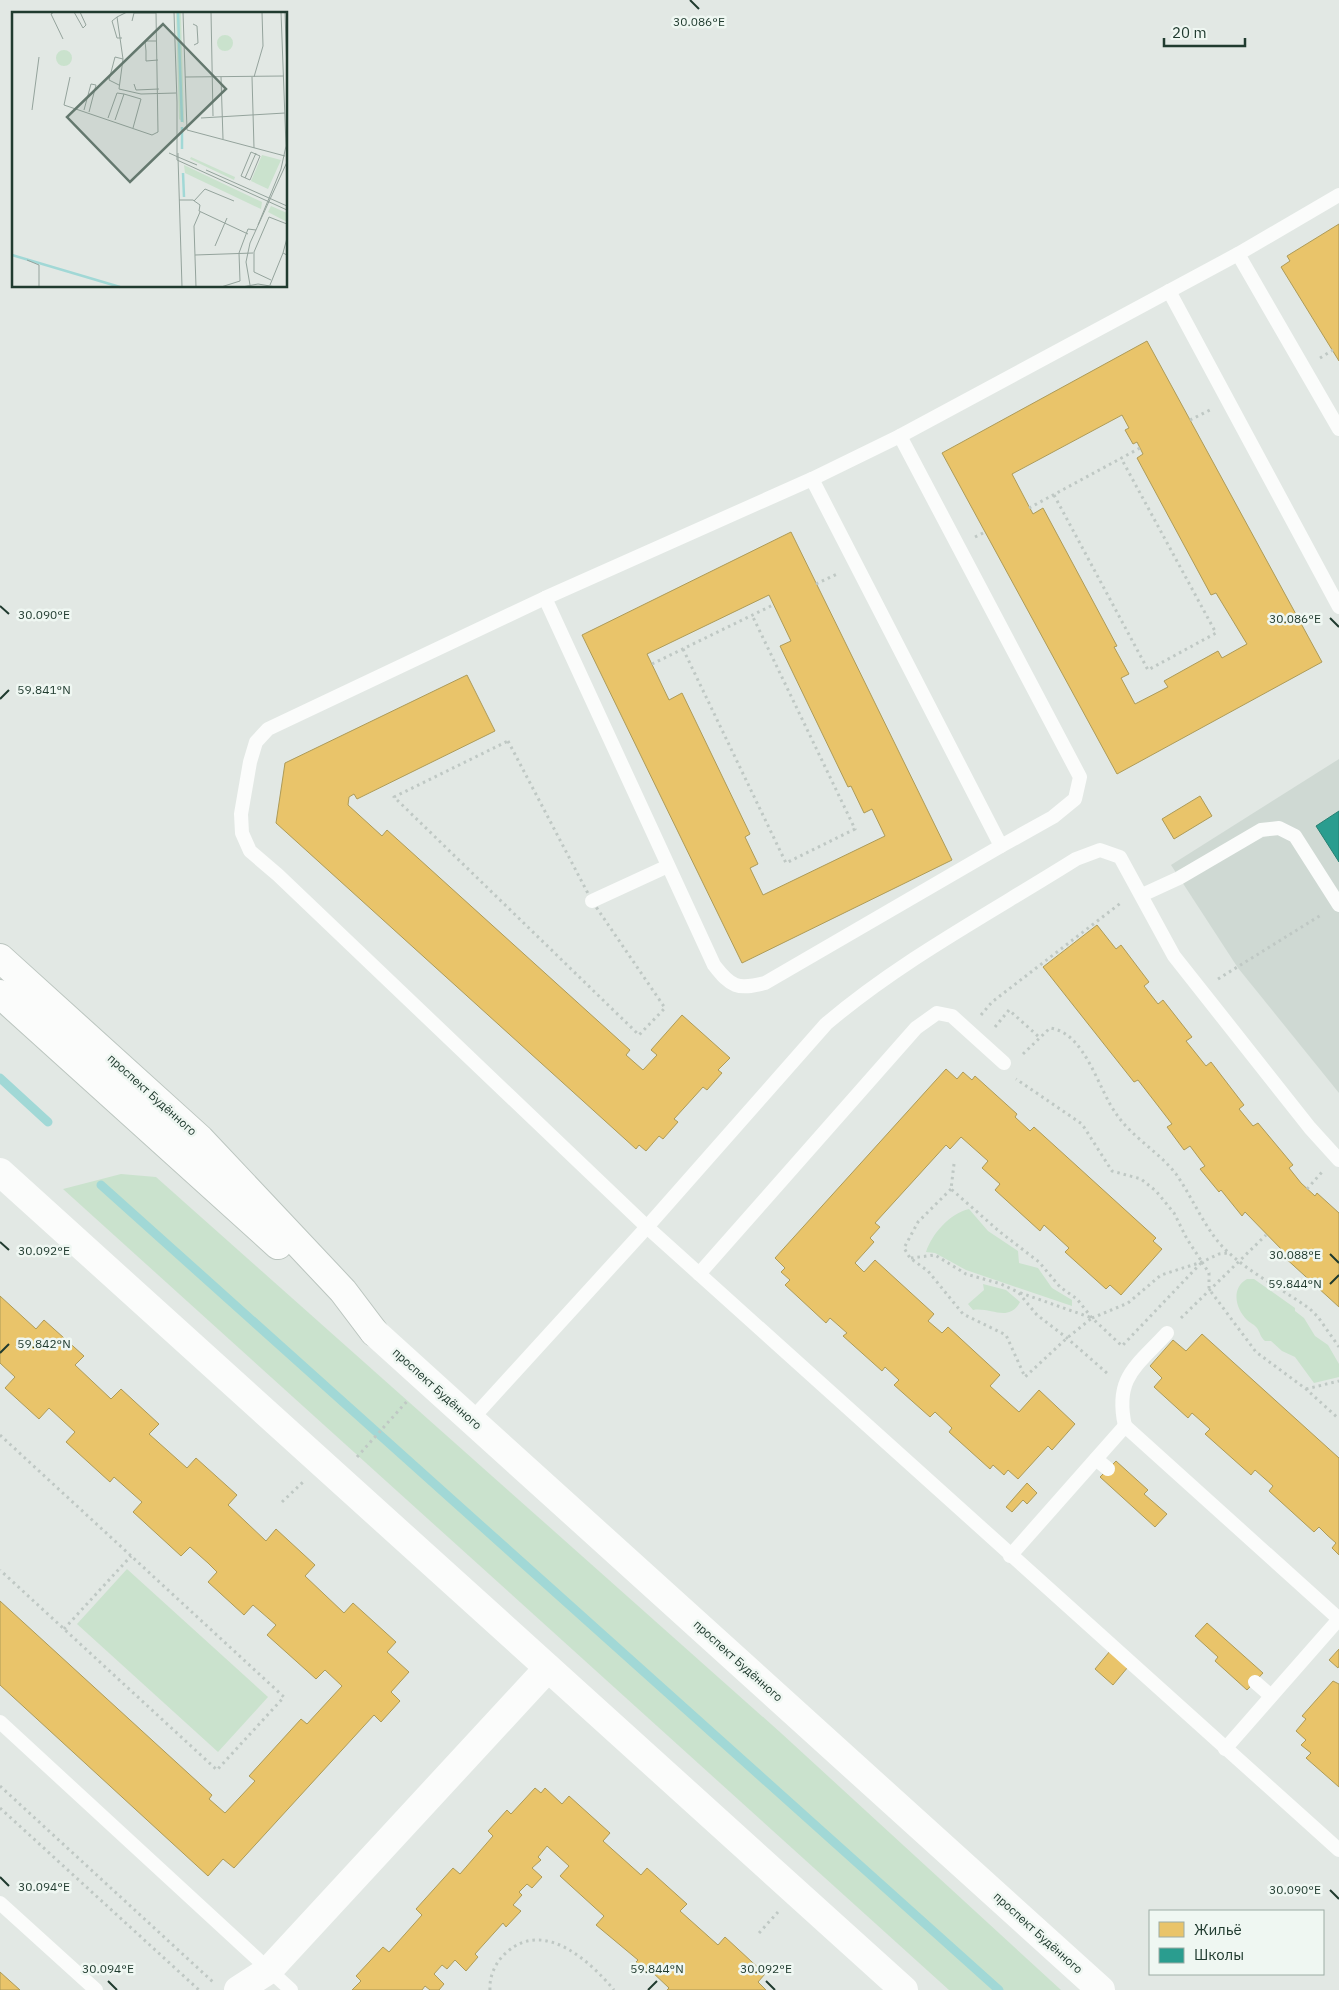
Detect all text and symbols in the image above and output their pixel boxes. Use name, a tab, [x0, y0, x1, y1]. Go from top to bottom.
inset map	[12, 12, 288, 288]
text: 30.086°E	[673, 14, 725, 29]
scale bar	[1164, 15, 1245, 47]
text: 20 m	[1172, 23, 1207, 42]
text: 30.090°E	[18, 607, 70, 622]
text: 30.086°E	[1269, 611, 1321, 626]
text: 59.841°N	[17, 682, 71, 697]
street label: проспект Будённого	[105, 1051, 200, 1139]
text: 30.092°E	[18, 1243, 70, 1258]
text: 30.088°E	[1269, 1247, 1321, 1262]
text: 59.844°N	[1268, 1276, 1322, 1291]
text: 59.842°N	[17, 1336, 71, 1351]
street label: проспект Будённого	[390, 1345, 485, 1433]
street label: проспект Будённого	[691, 1617, 786, 1705]
text: 30.094°E	[18, 1879, 70, 1894]
text: 30.090°E	[1269, 1882, 1321, 1897]
street label: проспект Будённого	[991, 1889, 1086, 1977]
legend	[1149, 1910, 1324, 1975]
text: Жильё	[1194, 1920, 1242, 1939]
text: Школы	[1194, 1945, 1244, 1964]
text: 30.094°E	[82, 1961, 134, 1976]
text: 59.844°N	[630, 1961, 684, 1976]
text: 30.092°E	[740, 1961, 792, 1976]

